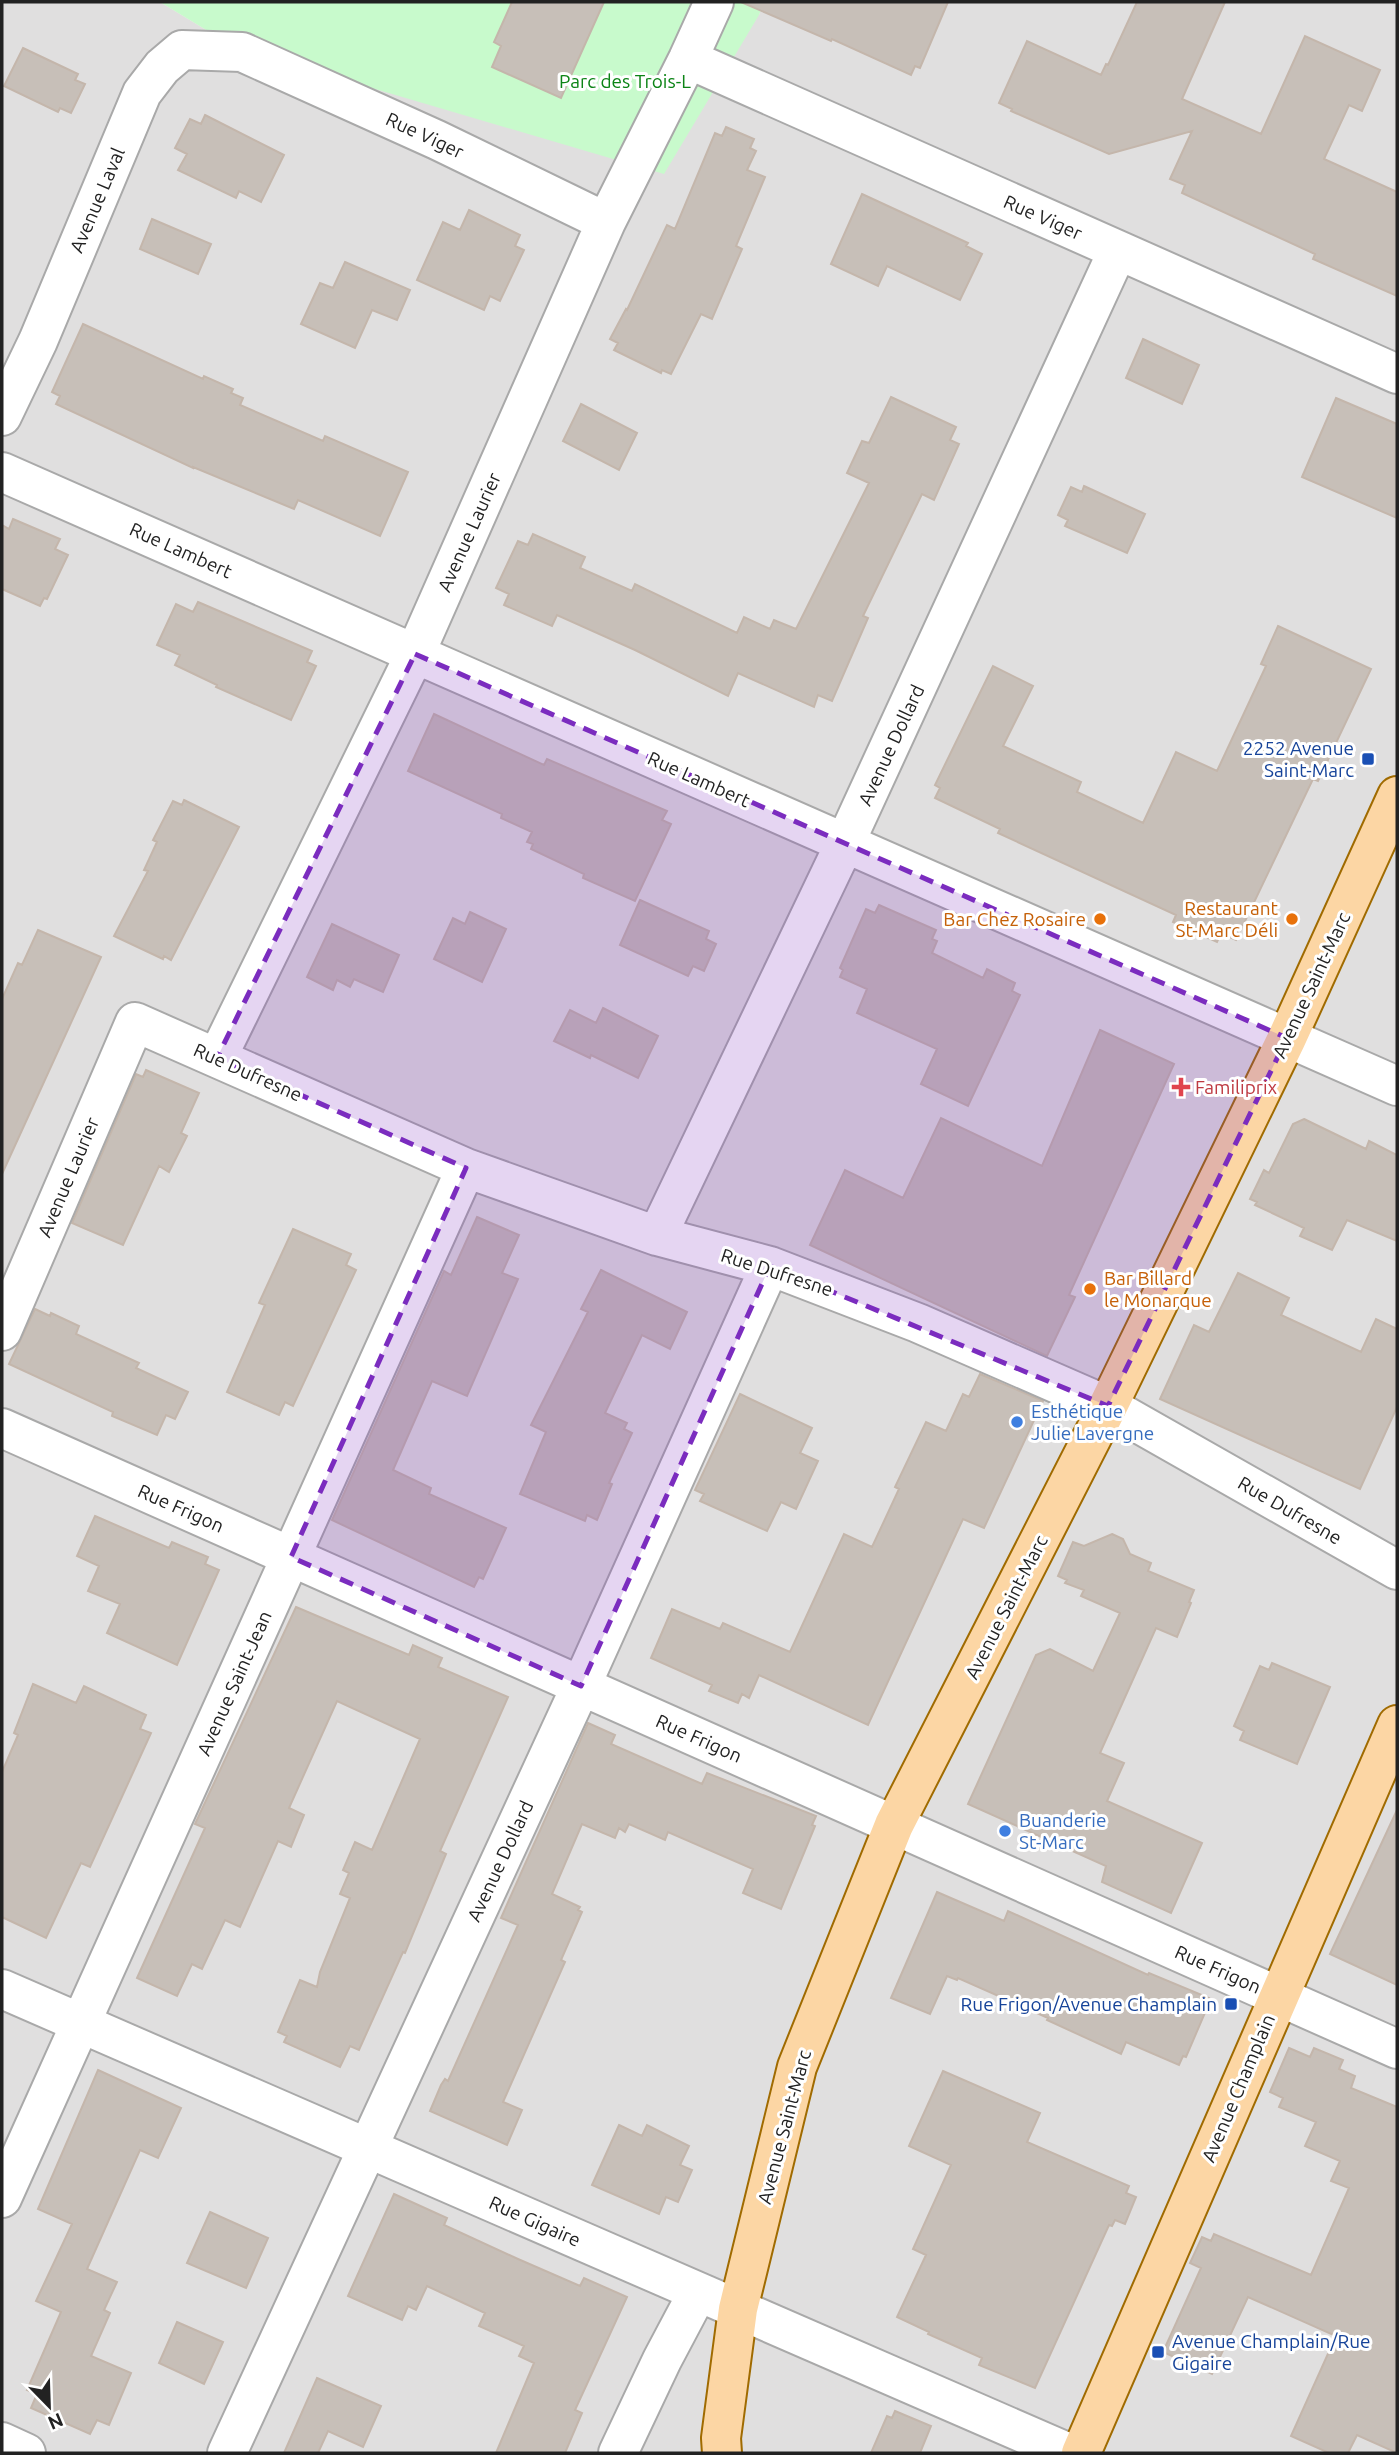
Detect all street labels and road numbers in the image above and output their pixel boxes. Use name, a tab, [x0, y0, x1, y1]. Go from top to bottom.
street label: Rue Viger	[383, 107, 467, 163]
street label: Avenue Laval	[65, 144, 129, 256]
street label: Rue Viger	[1000, 190, 1086, 244]
street label: Avenue Laurier	[433, 469, 505, 595]
street label: Rue Lambert	[126, 518, 236, 583]
street label: Avenue Dollard	[853, 681, 929, 809]
street label: Rue Lambert	[644, 747, 754, 812]
street label: Avenue Saint-Marc	[1268, 908, 1354, 1061]
street label: Rue Dufresne	[190, 1038, 306, 1106]
street label: Avenue Laurier	[33, 1114, 103, 1240]
street label: Rue Dufresne	[718, 1244, 836, 1300]
street label: Rue Dufresne	[1234, 1471, 1346, 1549]
street label: Rue Frigon	[135, 1479, 227, 1537]
street label: Avenue Saint-Marc	[960, 1531, 1052, 1683]
street label: Avenue Saint-Jean	[192, 1607, 276, 1759]
street label: Rue Frigon	[653, 1709, 745, 1767]
street label: Avenue Dollard	[462, 1797, 538, 1925]
street label: Rue Frigon	[1172, 1940, 1264, 1998]
street label: Avenue Champlain	[1197, 2011, 1279, 2165]
street label: Avenue Saint-Marc	[753, 2048, 815, 2206]
street label: Rue Gigaire	[486, 2191, 584, 2251]

